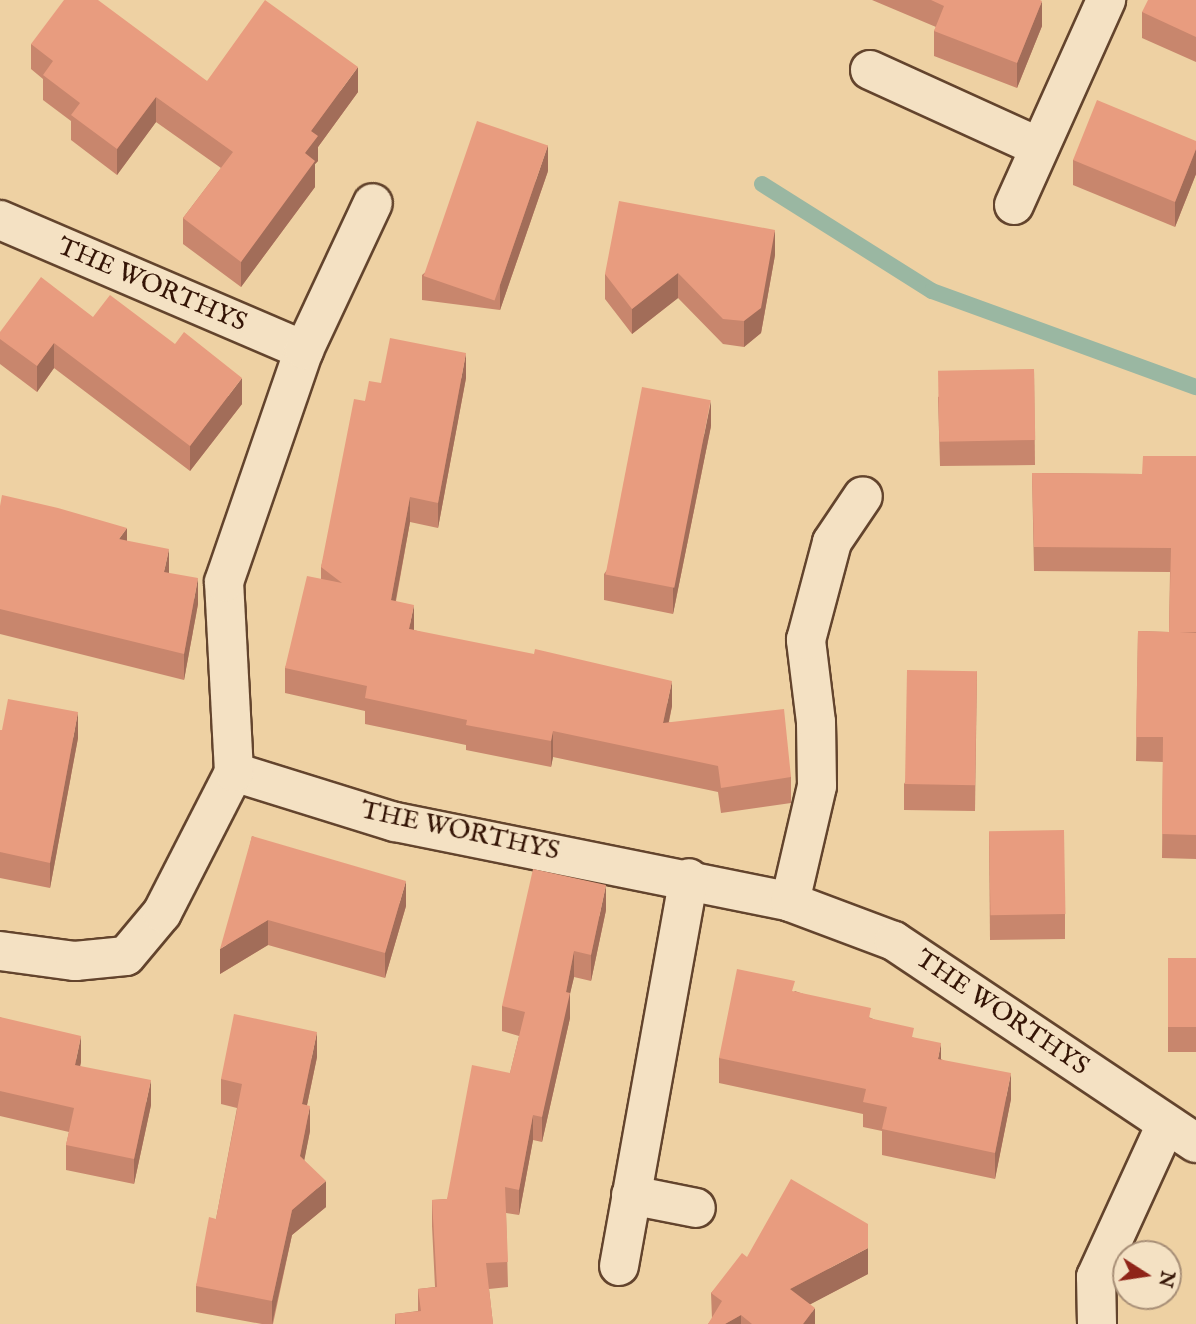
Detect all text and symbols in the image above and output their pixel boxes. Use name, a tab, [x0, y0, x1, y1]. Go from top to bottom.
street label: THE WORTHYS	[53, 231, 251, 339]
street label: THE WORTHYS	[358, 795, 562, 867]
street label: THE WORTHYS	[909, 943, 1095, 1083]
north arrow	[1112, 1240, 1182, 1310]
text: N	[1152, 1268, 1179, 1289]

